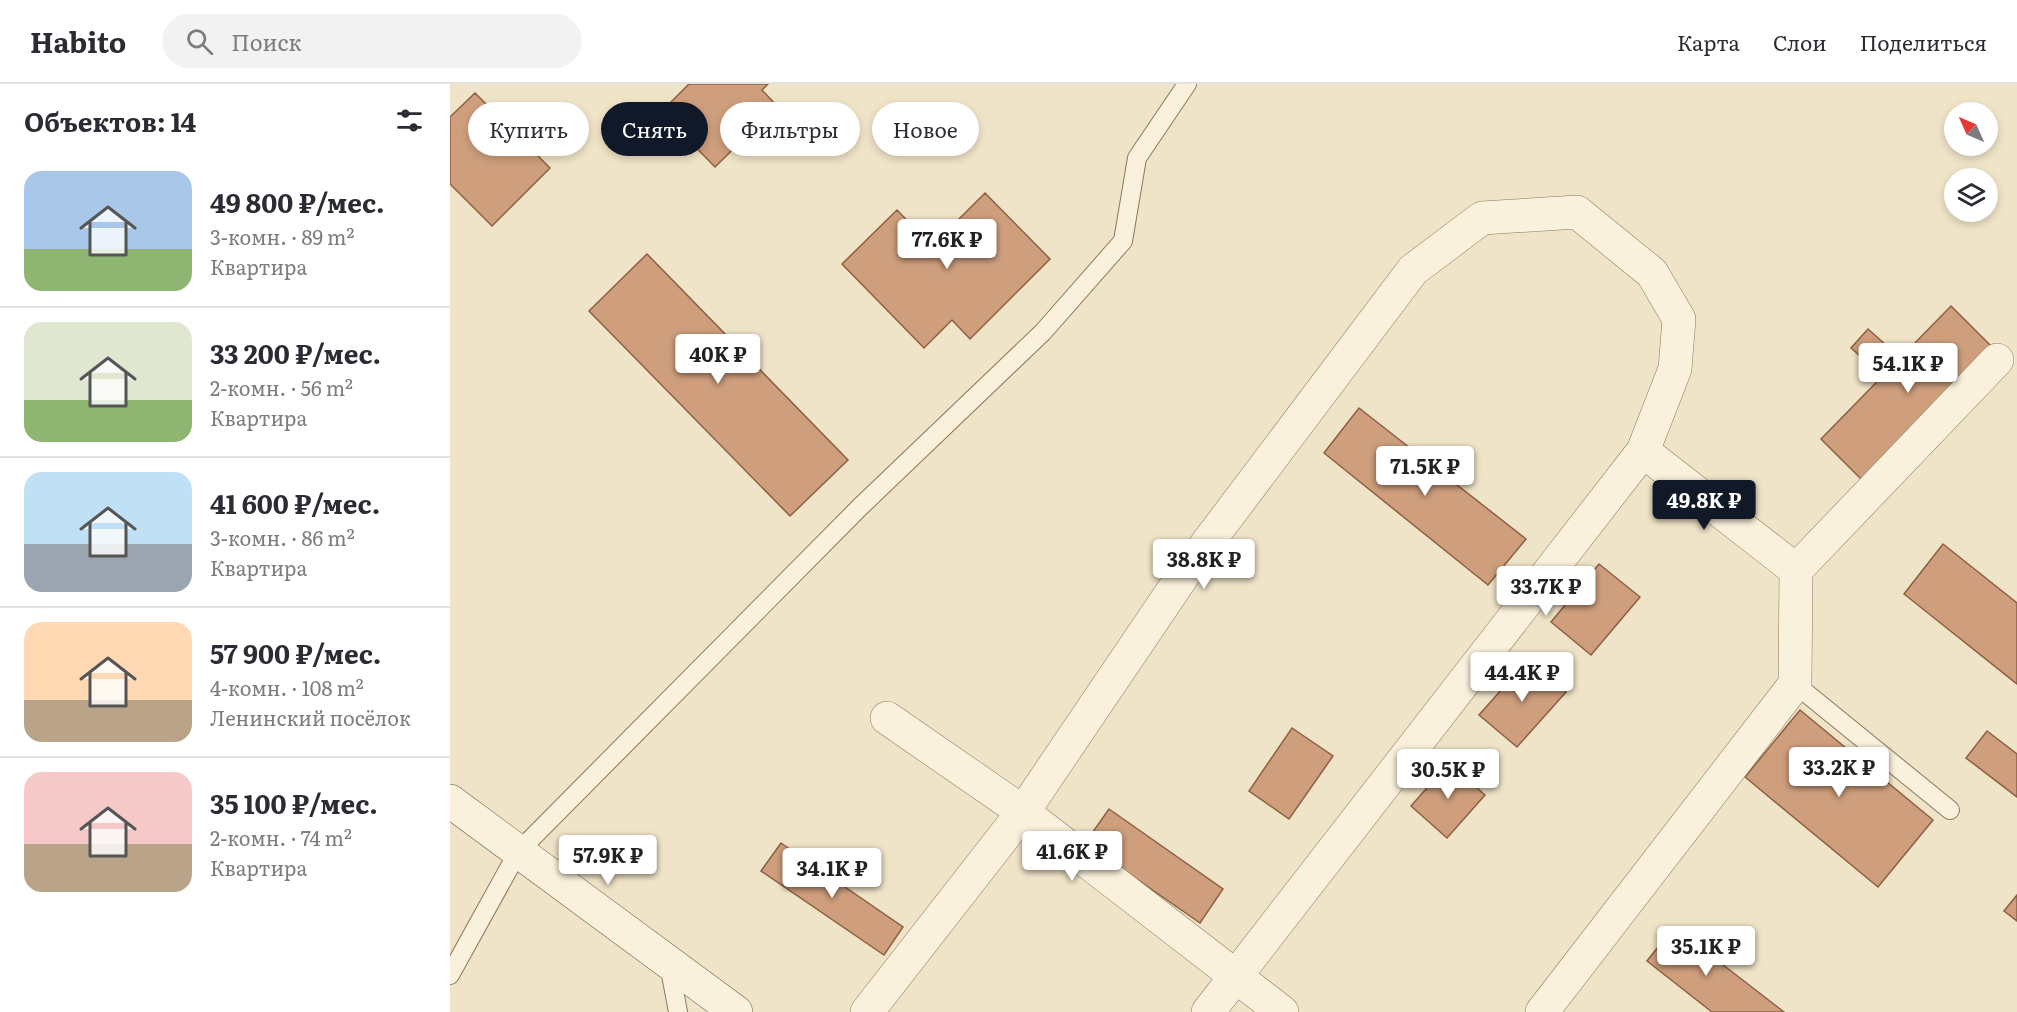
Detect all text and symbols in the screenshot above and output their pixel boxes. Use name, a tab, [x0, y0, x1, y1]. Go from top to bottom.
search box	[162, 14, 582, 68]
text: Habito	[30, 20, 126, 62]
icon: search	[183, 25, 216, 58]
text: Поиск	[231, 25, 302, 58]
text: Карта	[1677, 26, 1740, 57]
text: Слои	[1773, 26, 1827, 57]
text: Поделиться	[1860, 26, 1987, 57]
text: Объектов: 14	[24, 101, 196, 140]
chip: Купить	[468, 102, 589, 156]
chip: Снять	[601, 102, 708, 156]
chip: Фильтры	[720, 102, 860, 156]
chip: Новое	[872, 102, 979, 156]
north arrow	[1944, 102, 1998, 156]
map controls	[1944, 102, 1998, 222]
icon: filters	[393, 104, 426, 137]
button: layers	[1944, 168, 1998, 222]
text: 49 800 ₽/мес.	[210, 182, 385, 221]
icon: home	[72, 195, 144, 267]
pin: 77.6K ₽	[892, 219, 1002, 270]
text: 3-комн. · 89 m²	[210, 221, 354, 251]
text: 77.6K ₽	[912, 223, 982, 253]
text: Квартира	[210, 251, 307, 281]
text: 33 200 ₽/мес.	[210, 333, 381, 372]
pin: 40K ₽	[676, 334, 760, 385]
text: 40K ₽	[689, 338, 747, 368]
pin: 54.1K ₽	[1853, 343, 1963, 394]
icon: home	[72, 346, 144, 418]
text: 54.1K ₽	[1873, 347, 1943, 377]
text: 2-комн. · 56 m²	[210, 372, 353, 402]
text: Квартира	[210, 402, 307, 432]
pin: 71.5K ₽	[1370, 446, 1480, 497]
text: 71.5K ₽	[1390, 450, 1460, 480]
pin: 49.8K ₽	[1649, 480, 1759, 531]
text: 41 600 ₽/мес.	[210, 483, 380, 522]
text: 49.8K ₽	[1667, 484, 1741, 514]
icon: home	[72, 496, 144, 568]
text: 3-комн. · 86 m²	[210, 522, 355, 552]
pin: 38.8K ₽	[1149, 539, 1259, 590]
text: 38.8K ₽	[1167, 543, 1241, 573]
text: Квартира	[210, 552, 307, 582]
pin: 33.7K ₽	[1491, 566, 1601, 617]
text: 33.7K ₽	[1511, 570, 1581, 600]
text: 57 900 ₽/мес.	[210, 633, 381, 672]
icon: home	[72, 646, 144, 718]
pin: 44.4K ₽	[1467, 652, 1577, 703]
text: 44.4K ₽	[1484, 656, 1560, 686]
text: 4-комн. · 108 m²	[210, 672, 364, 702]
text: Ленинский посёлок	[210, 702, 411, 732]
pin: 33.2K ₽	[1784, 747, 1894, 798]
pin: 30.5K ₽	[1393, 749, 1503, 800]
text: 33.2K ₽	[1803, 751, 1875, 781]
text: 30.5K ₽	[1411, 753, 1485, 783]
text: 35 100 ₽/мес.	[210, 783, 378, 822]
icon: home	[72, 796, 144, 868]
text: 2-комн. · 74 m²	[210, 822, 352, 852]
pin: 41.6K ₽	[1017, 831, 1127, 882]
pin: 57.9K ₽	[553, 835, 663, 886]
text: 41.6K ₽	[1036, 835, 1108, 865]
text: 57.9K ₽	[573, 839, 643, 869]
pin: 34.1K ₽	[777, 848, 887, 899]
text: Квартира	[210, 852, 307, 882]
text: 34.1K ₽	[796, 852, 868, 882]
pin: 35.1K ₽	[1651, 926, 1761, 977]
text: 35.1K ₽	[1671, 930, 1741, 960]

